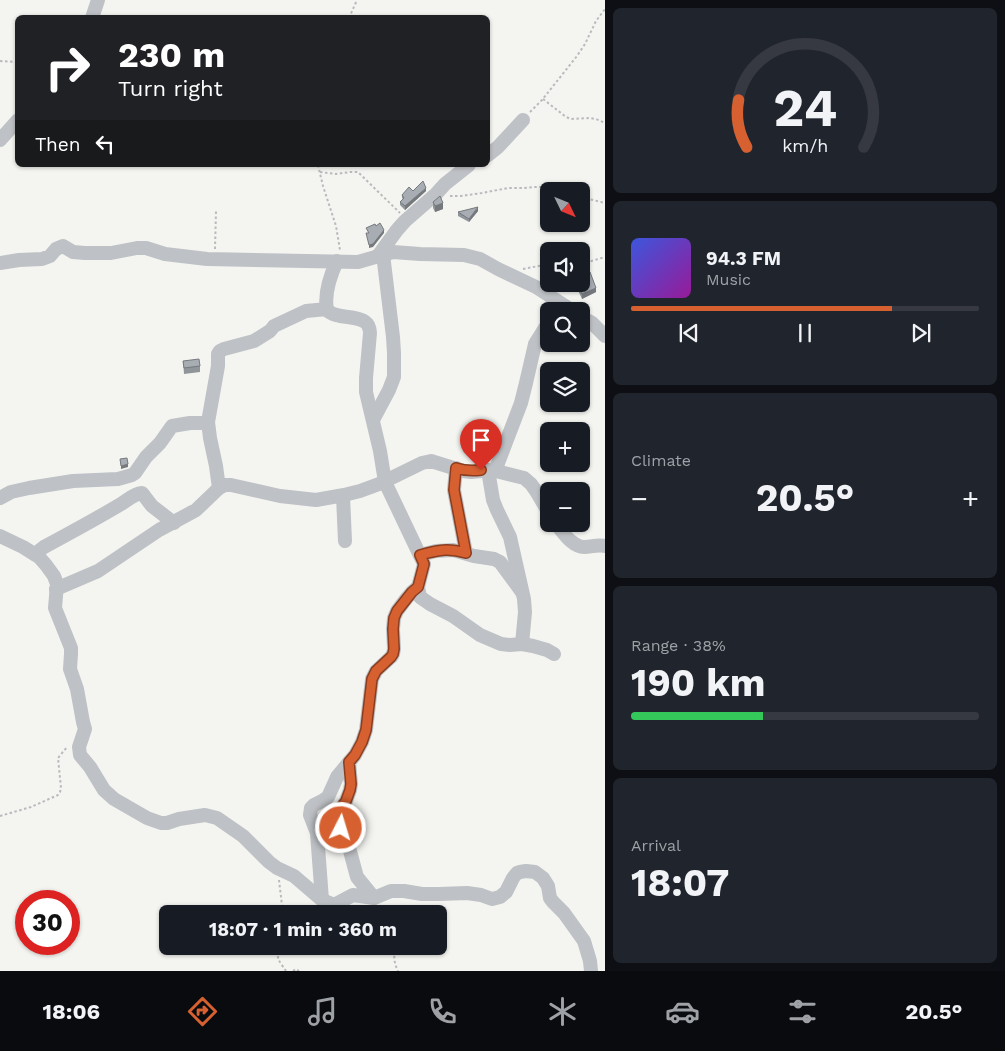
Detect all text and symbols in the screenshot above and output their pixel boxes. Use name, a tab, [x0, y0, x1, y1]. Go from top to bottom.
text: 230 m	[118, 34, 225, 76]
icon: right	[35, 35, 100, 100]
text: Turn right	[118, 76, 223, 101]
text: 24	[773, 78, 837, 139]
icon: left	[91, 130, 119, 158]
text: Then	[35, 133, 81, 156]
text: km/h	[782, 135, 828, 156]
north arrow	[540, 182, 590, 232]
map controls	[540, 182, 590, 532]
button: sound	[540, 242, 590, 292]
text: 94.3 FM	[706, 247, 781, 270]
text: Music	[706, 270, 751, 289]
button: search	[540, 302, 590, 352]
icon: previous	[675, 319, 703, 347]
icon: pause	[791, 319, 819, 347]
icon: next	[907, 319, 935, 347]
button: layers	[540, 362, 590, 412]
pin	[460, 419, 502, 470]
button: +	[540, 422, 590, 472]
icon: arrive	[467, 426, 495, 454]
text: Climate	[631, 451, 691, 470]
text: 20.5°	[756, 476, 854, 520]
button: −	[540, 482, 590, 532]
text: −	[631, 482, 648, 515]
text: +	[962, 482, 979, 515]
text: Range · 38%	[631, 636, 726, 655]
text: 190 km	[631, 661, 766, 705]
position arrow	[314, 801, 366, 853]
text: Arrival	[631, 836, 681, 855]
text: 18:07	[631, 861, 729, 905]
speed limit sign: 30	[15, 890, 80, 955]
text: 18:07 · 1 min · 360 m	[209, 918, 397, 941]
icon: directions	[185, 994, 220, 1029]
icon: music	[305, 994, 340, 1029]
icon: phone	[425, 994, 460, 1029]
icon: climate	[545, 994, 580, 1029]
icon: car	[665, 994, 700, 1029]
icon: filters	[785, 994, 820, 1029]
text: 18:06	[43, 999, 100, 1024]
text: 20.5°	[905, 999, 962, 1024]

